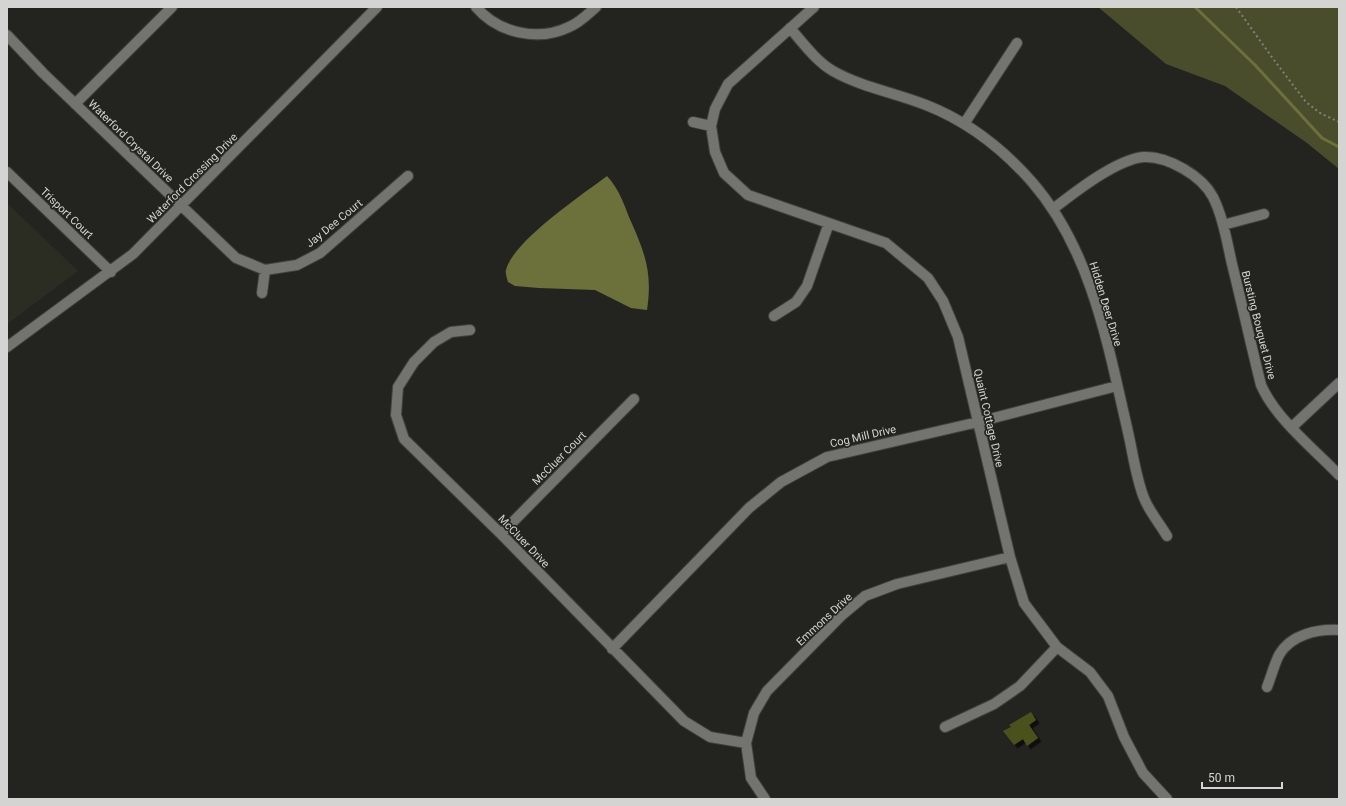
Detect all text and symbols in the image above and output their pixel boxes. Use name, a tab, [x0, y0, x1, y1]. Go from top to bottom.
street label: Waterford Crystal Drive	[85, 97, 176, 185]
street label: Waterford Crossing Drive	[145, 130, 240, 226]
street label: Trisport Court	[38, 185, 96, 242]
street label: Jay Dee Court	[304, 197, 365, 250]
street label: Hidden Deer Drive	[1086, 260, 1125, 348]
street label: Bursting Bouquet Drive	[1239, 269, 1278, 381]
street label: Quaint Cottage Drive	[971, 368, 1006, 469]
street label: Cog Mill Drive	[829, 423, 898, 450]
street label: McCluer Court	[530, 428, 589, 488]
street label: McCluer Drive	[495, 512, 552, 571]
street label: Emmons Drive	[794, 590, 855, 648]
scale bar	[1202, 764, 1282, 790]
text: 50 m	[1208, 771, 1235, 785]

